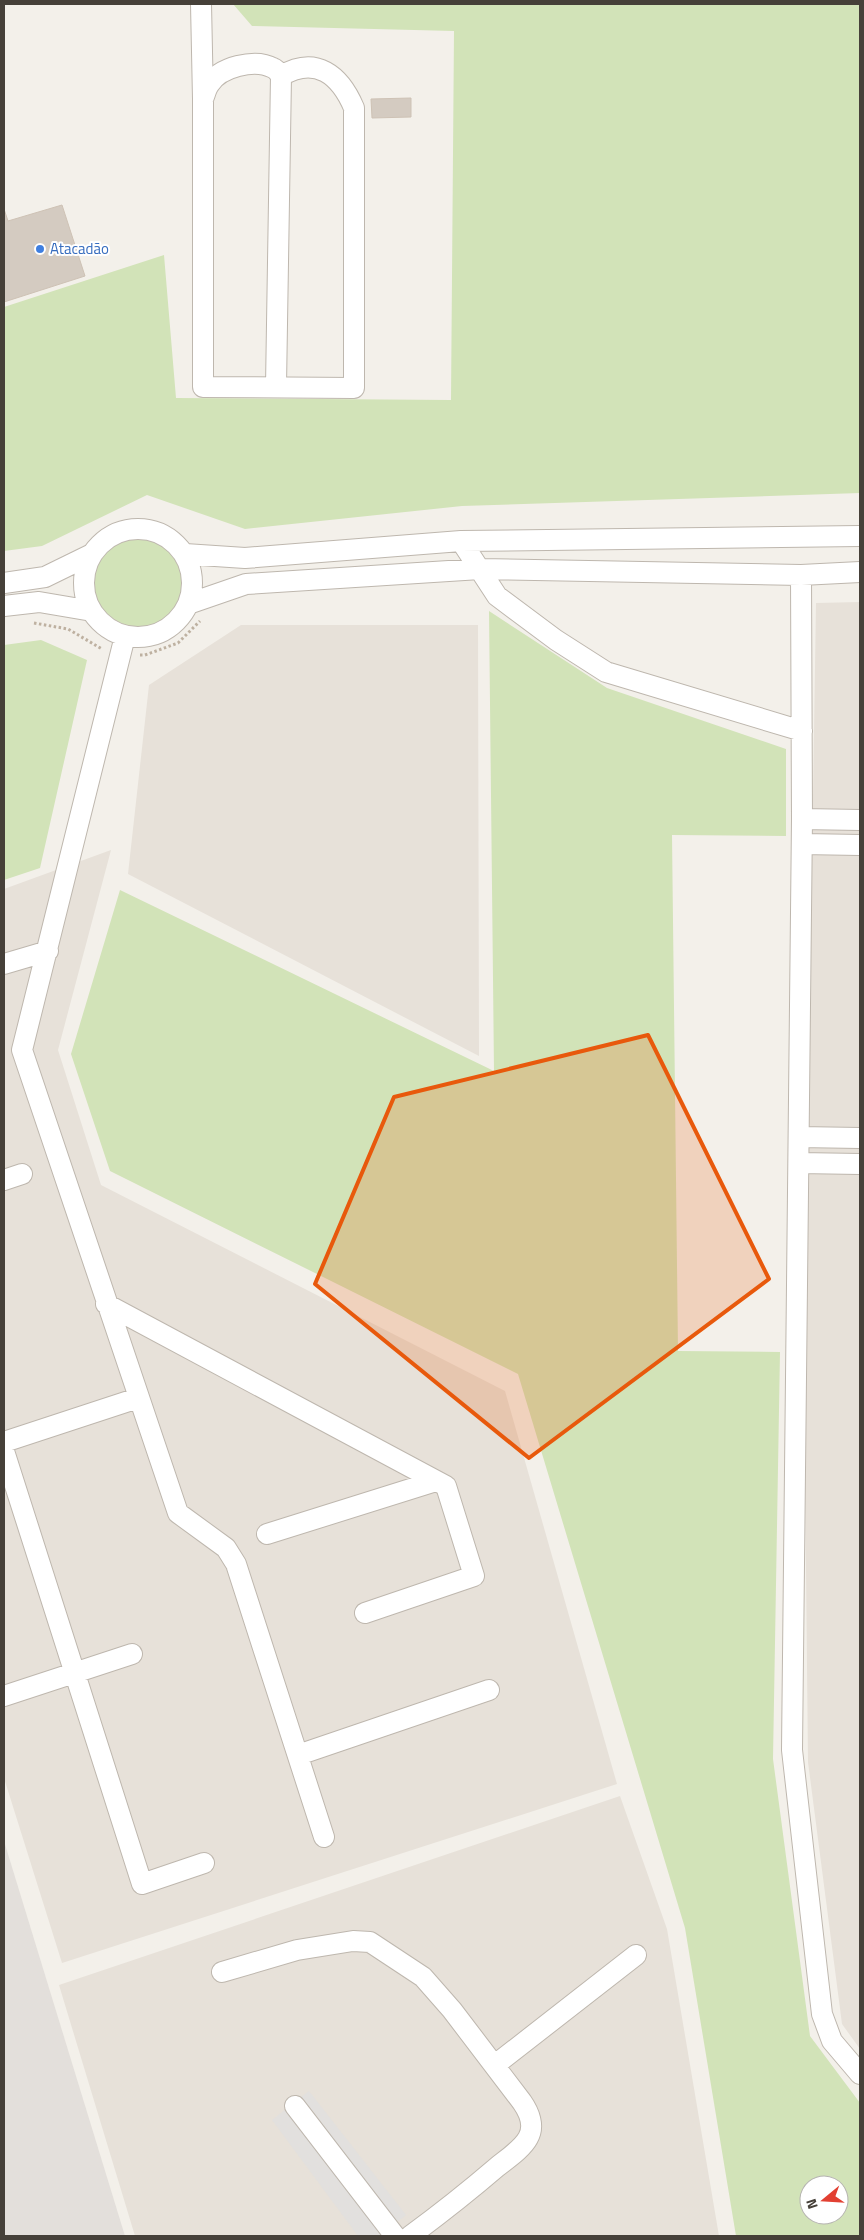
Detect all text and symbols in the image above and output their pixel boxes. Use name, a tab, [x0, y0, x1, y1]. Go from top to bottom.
place label: Atacadão	[50, 237, 109, 260]
marker: Atacadão	[34, 243, 46, 255]
north arrow	[799, 2175, 849, 2225]
text: N	[800, 2196, 823, 2212]

